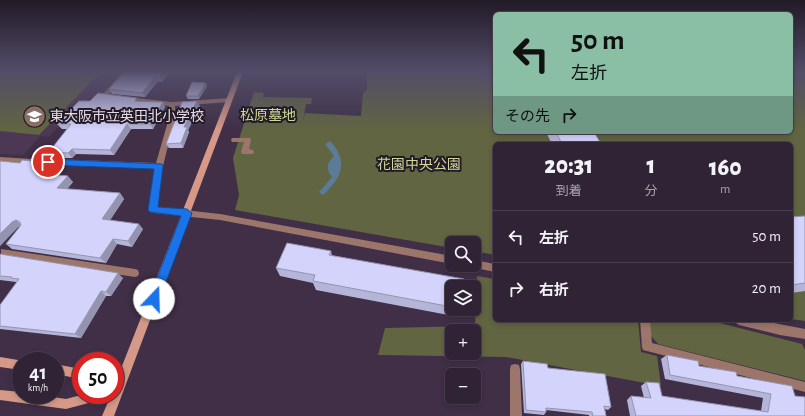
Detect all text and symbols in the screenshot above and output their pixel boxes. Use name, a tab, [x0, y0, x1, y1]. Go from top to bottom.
text: 50 m	[571, 27, 625, 55]
icon: left	[505, 28, 557, 80]
text: 左折	[571, 65, 607, 83]
school or university icon: 東大阪市立英田北小学校	[21, 104, 47, 130]
icon: right	[558, 104, 580, 126]
place label: 東大阪市立英田北小学校	[50, 108, 204, 124]
park label: 松原墓地	[240, 108, 296, 123]
text: その先	[505, 109, 550, 124]
pin	[31, 145, 65, 179]
icon: arrive	[37, 151, 59, 173]
text: 20:31	[544, 154, 593, 178]
text: 1	[646, 154, 655, 178]
text: 160	[709, 156, 742, 180]
park label: 花園中央公園	[377, 157, 461, 172]
text: m	[720, 183, 730, 196]
text: 到着	[556, 185, 582, 198]
text: 分	[644, 185, 657, 198]
icon: left	[505, 226, 527, 248]
text: 50 m	[752, 229, 781, 244]
text: 左折	[539, 231, 569, 246]
map controls	[445, 236, 481, 404]
button: search	[445, 236, 481, 272]
position arrow	[133, 278, 175, 320]
icon: right	[505, 278, 527, 300]
button: layers	[445, 280, 481, 316]
text: 20 m	[752, 281, 781, 296]
text: 右折	[539, 283, 569, 298]
button: +	[445, 324, 481, 360]
speed limit sign: 50	[72, 352, 124, 404]
text: 41	[29, 363, 47, 383]
button: −	[445, 368, 481, 404]
text: km/h	[28, 383, 48, 393]

